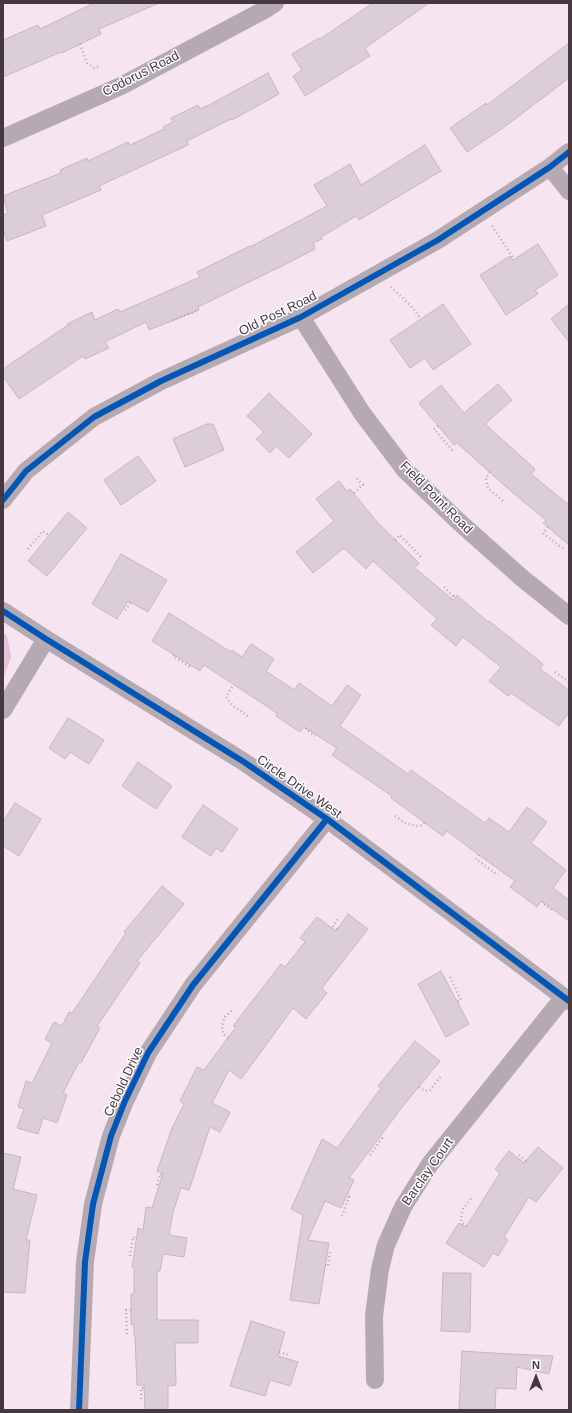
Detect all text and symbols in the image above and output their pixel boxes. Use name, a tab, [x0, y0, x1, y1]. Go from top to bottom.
street label: Codorus Road	[100, 48, 182, 100]
street label: Old Post Road	[237, 288, 319, 340]
street label: Field Point Road	[397, 459, 475, 537]
street label: Circle Drive West	[254, 752, 344, 822]
street label: Cebold Drive	[101, 1045, 147, 1119]
street label: Barclay Court	[399, 1135, 457, 1209]
north arrow	[516, 1357, 556, 1397]
text: N	[532, 1359, 540, 1371]

